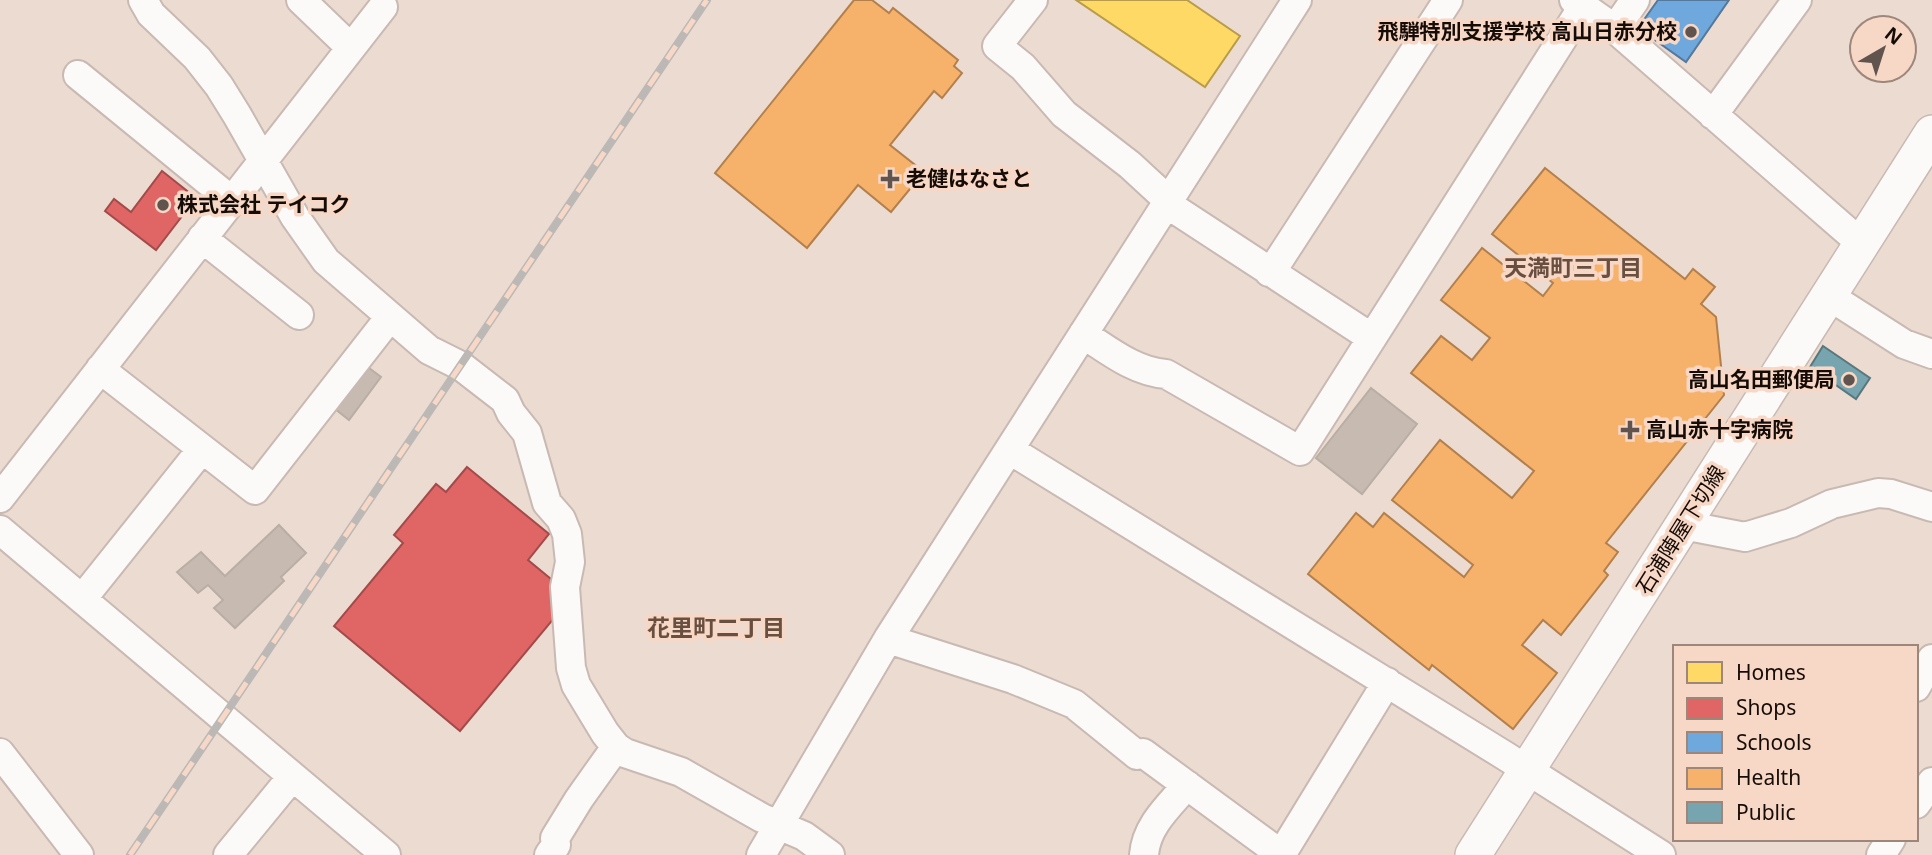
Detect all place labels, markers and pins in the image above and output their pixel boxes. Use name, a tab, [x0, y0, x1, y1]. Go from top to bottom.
place label: 飛騨特別支援学校 高山日赤分校	[1378, 17, 1677, 45]
marker: 飛騨特別支援学校 高山日赤分校	[1683, 24, 1699, 40]
place label: 老健はなさと	[906, 164, 1032, 192]
marker: 老健はなさと	[880, 169, 900, 189]
place label: 株式会社 テイコク	[177, 190, 350, 218]
marker: 株式会社 テイコク	[155, 197, 171, 213]
place label: 高山名田郵便局	[1688, 365, 1835, 393]
marker: 高山名田郵便局	[1841, 372, 1857, 388]
place label: 高山赤十字病院	[1646, 415, 1793, 443]
marker: 高山赤十字病院	[1620, 420, 1640, 440]

